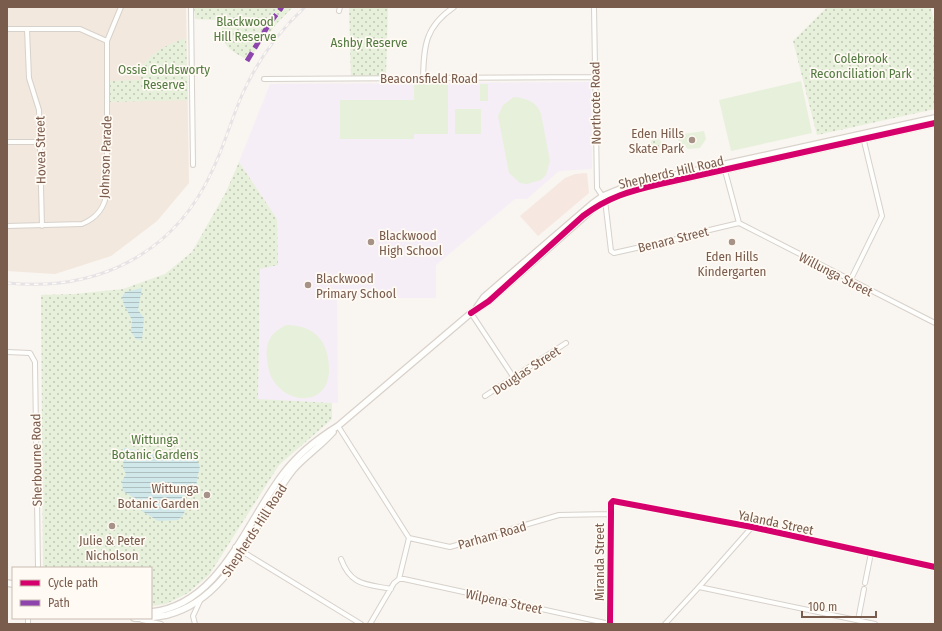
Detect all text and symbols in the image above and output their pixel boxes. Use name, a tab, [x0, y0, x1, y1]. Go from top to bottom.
park label: Blackwood Hill Reserve	[213, 14, 277, 44]
park label: Ashby Reserve	[331, 35, 407, 50]
park label: Colebrook Reconciliation Park	[810, 51, 913, 81]
street label: Northcote Road	[587, 61, 604, 145]
park label: Ossie Goldsworty Reserve	[118, 62, 210, 92]
street label: Beaconsfield Road	[380, 71, 478, 86]
street label: Hovea Street	[32, 115, 49, 184]
street label: Johnson Parade	[97, 115, 114, 199]
place label: Eden Hills Skate Park	[629, 126, 685, 156]
marker: Eden Hills Skate Park	[687, 135, 697, 145]
street label: Shepherds Hill Road	[617, 153, 725, 192]
street label: Benara Street	[636, 223, 711, 256]
place label: Blackwood High School	[379, 228, 443, 258]
marker: Blackwood High School	[366, 237, 376, 247]
marker: Eden Hills Kindergarten	[727, 237, 737, 247]
place label: Eden Hills Kindergarten	[698, 249, 766, 279]
street label: Willunga Street	[796, 249, 876, 300]
place label: Blackwood Primary School	[316, 271, 397, 301]
marker: Blackwood Primary School	[303, 280, 313, 290]
street label: Douglas Street	[490, 343, 563, 398]
street label: Sherbourne Road	[28, 414, 45, 506]
park label: Wittunga Botanic Gardens	[111, 432, 199, 462]
place label: Wittunga Botanic Garden	[118, 481, 199, 511]
street label: Shepherds Hill Road	[219, 481, 290, 580]
marker: Wittunga Botanic Garden	[202, 490, 212, 500]
street label: Yalanda Street	[737, 507, 816, 538]
street label: Parham Road	[456, 519, 528, 552]
marker: Julie & Peter Nicholson	[107, 521, 117, 531]
street label: Miranda Street	[592, 522, 607, 601]
place label: Julie & Peter Nicholson	[79, 533, 145, 563]
legend	[12, 567, 152, 619]
text: Cycle path	[48, 576, 98, 590]
street label: Wilpena Street	[464, 586, 544, 617]
scale bar	[802, 593, 876, 619]
text: Path	[48, 596, 70, 610]
text: 100 m	[808, 600, 837, 614]

